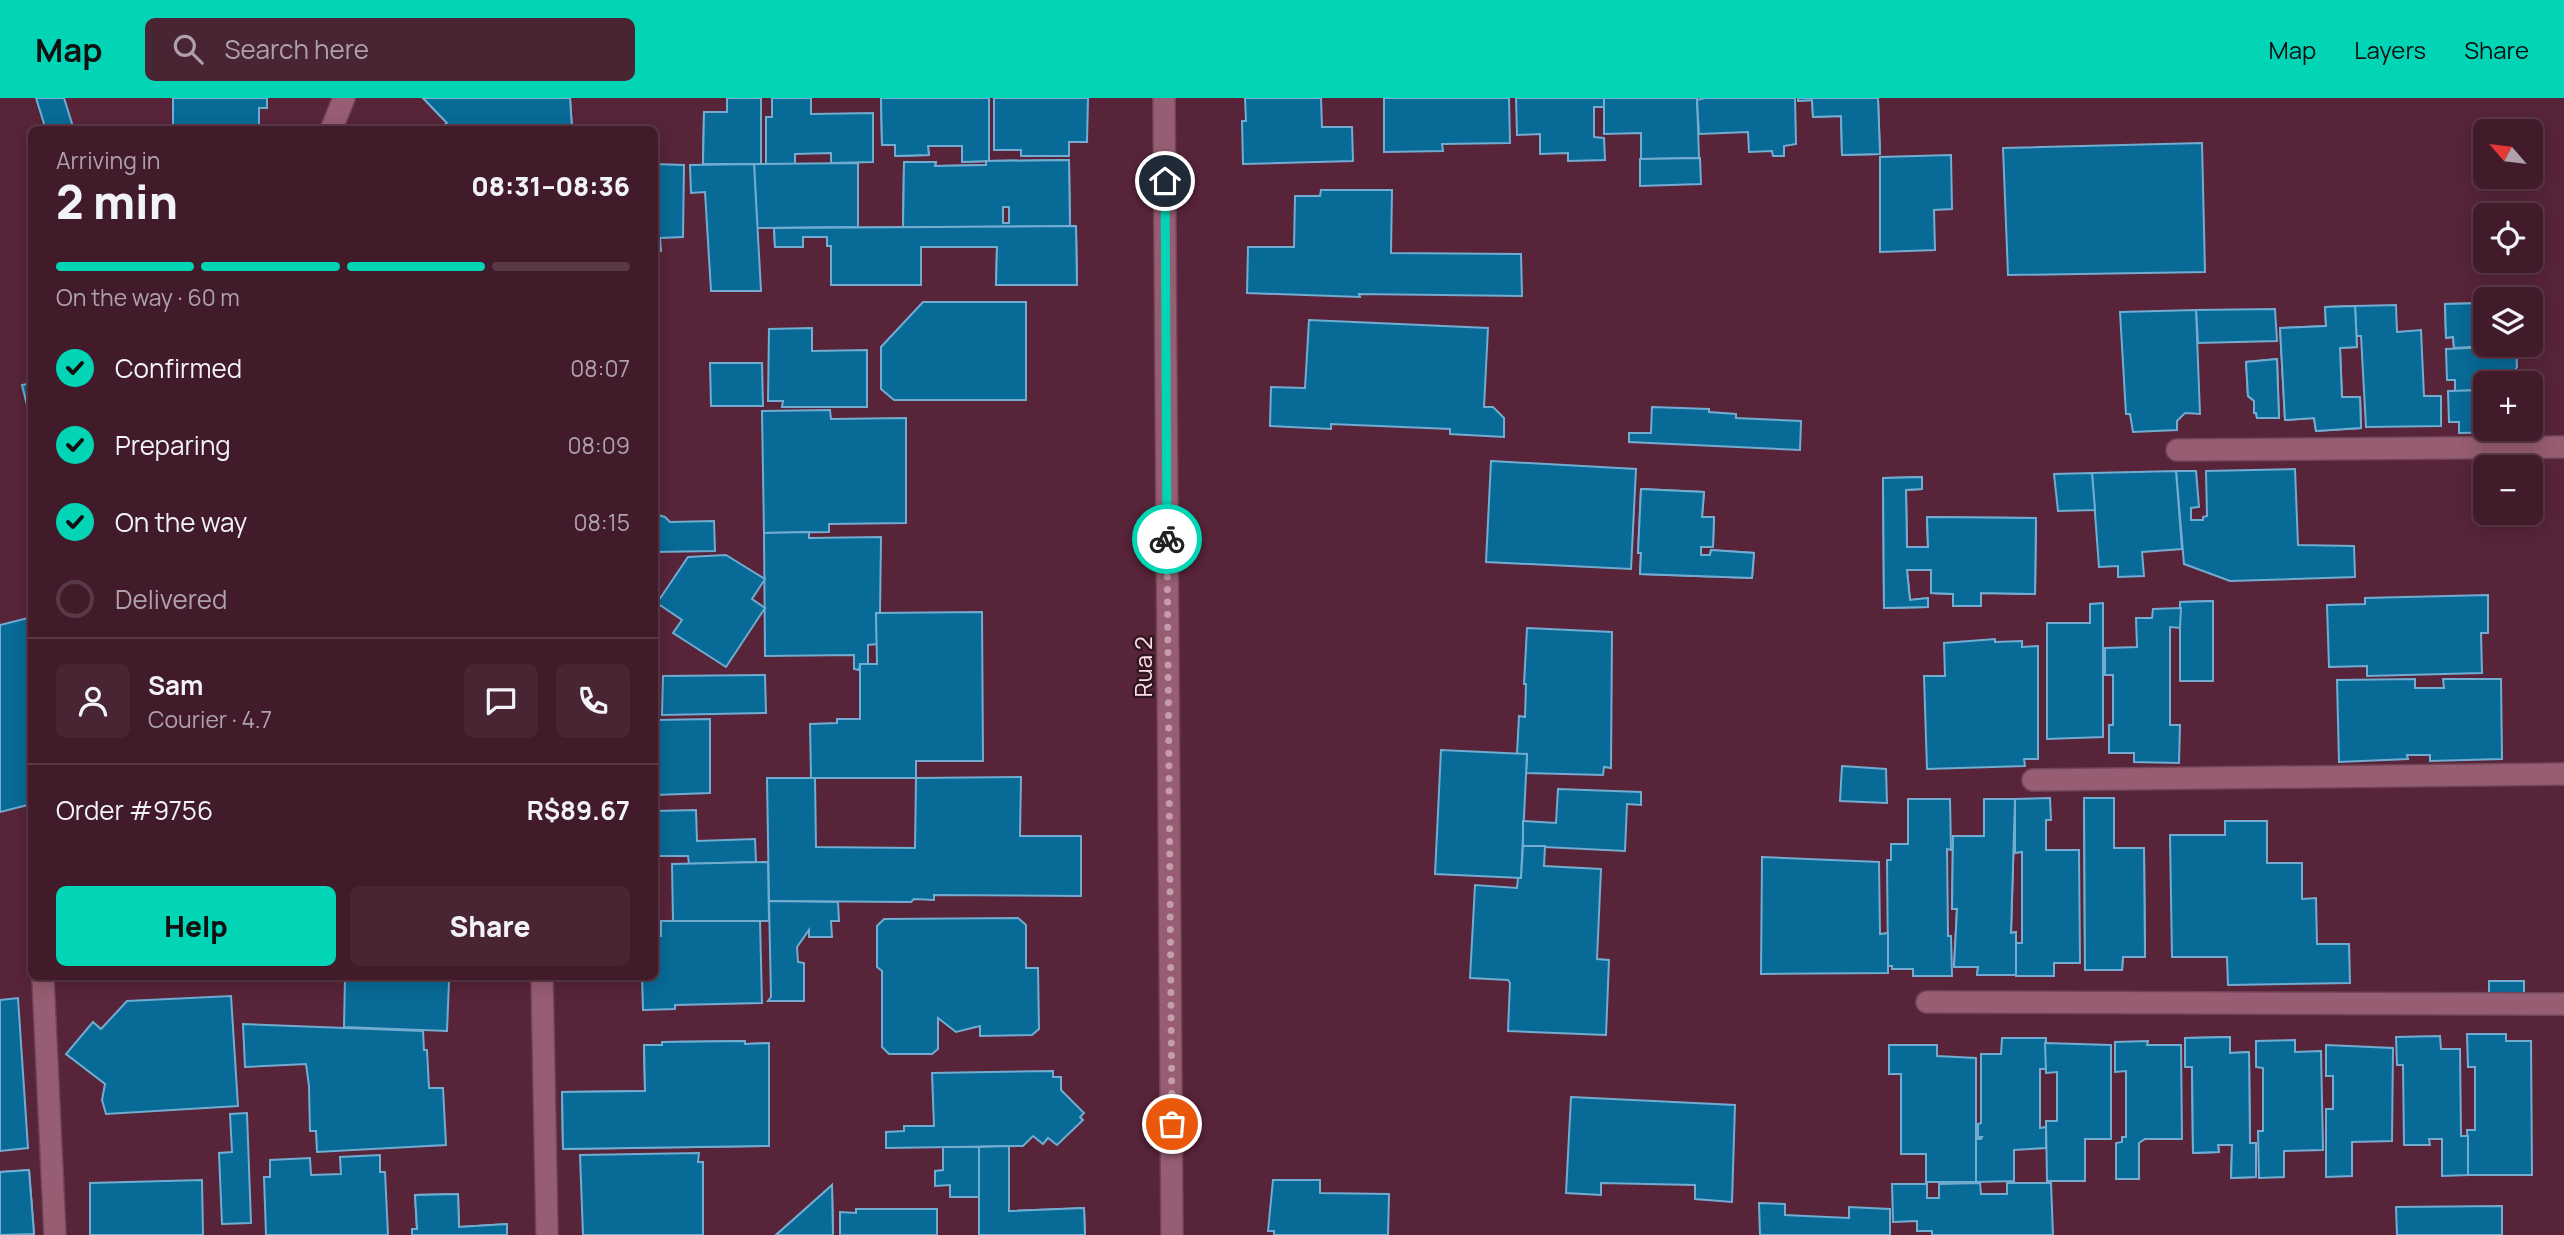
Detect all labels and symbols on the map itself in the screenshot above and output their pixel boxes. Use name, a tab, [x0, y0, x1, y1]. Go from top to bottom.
north arrow	[2473, 119, 2543, 189]
pin	[1135, 151, 1195, 211]
courier	[1132, 504, 1202, 574]
street label: Rua 2	[1126, 636, 1159, 698]
pin	[1142, 1094, 1202, 1154]

